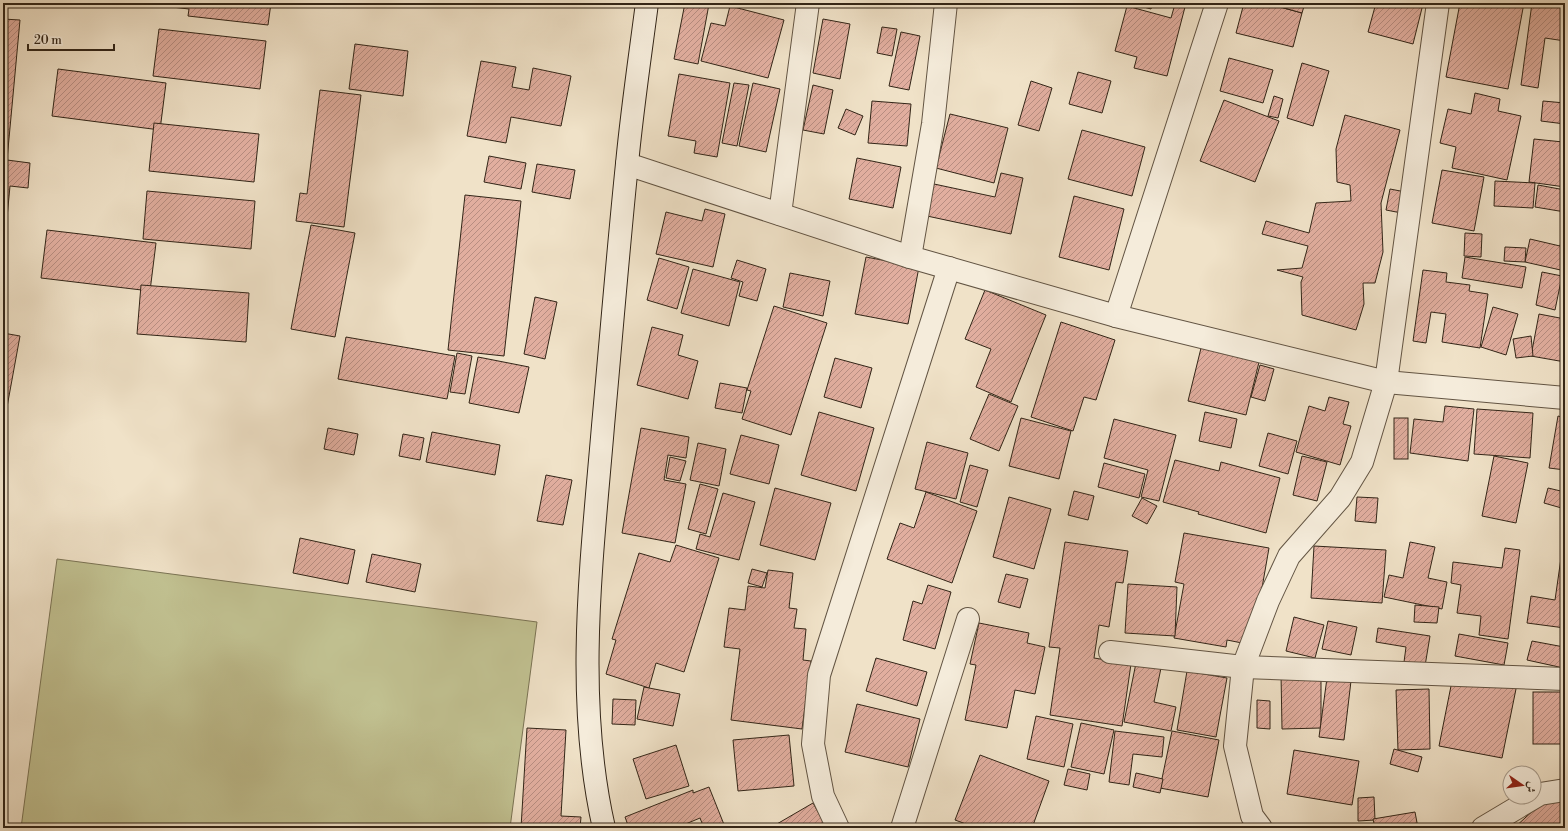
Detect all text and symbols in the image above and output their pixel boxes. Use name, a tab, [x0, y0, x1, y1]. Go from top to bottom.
scale bar	[28, 26, 114, 52]
text: 20 m	[34, 33, 62, 48]
north arrow	[1502, 765, 1542, 805]
text: ش	[1523, 780, 1539, 794]

